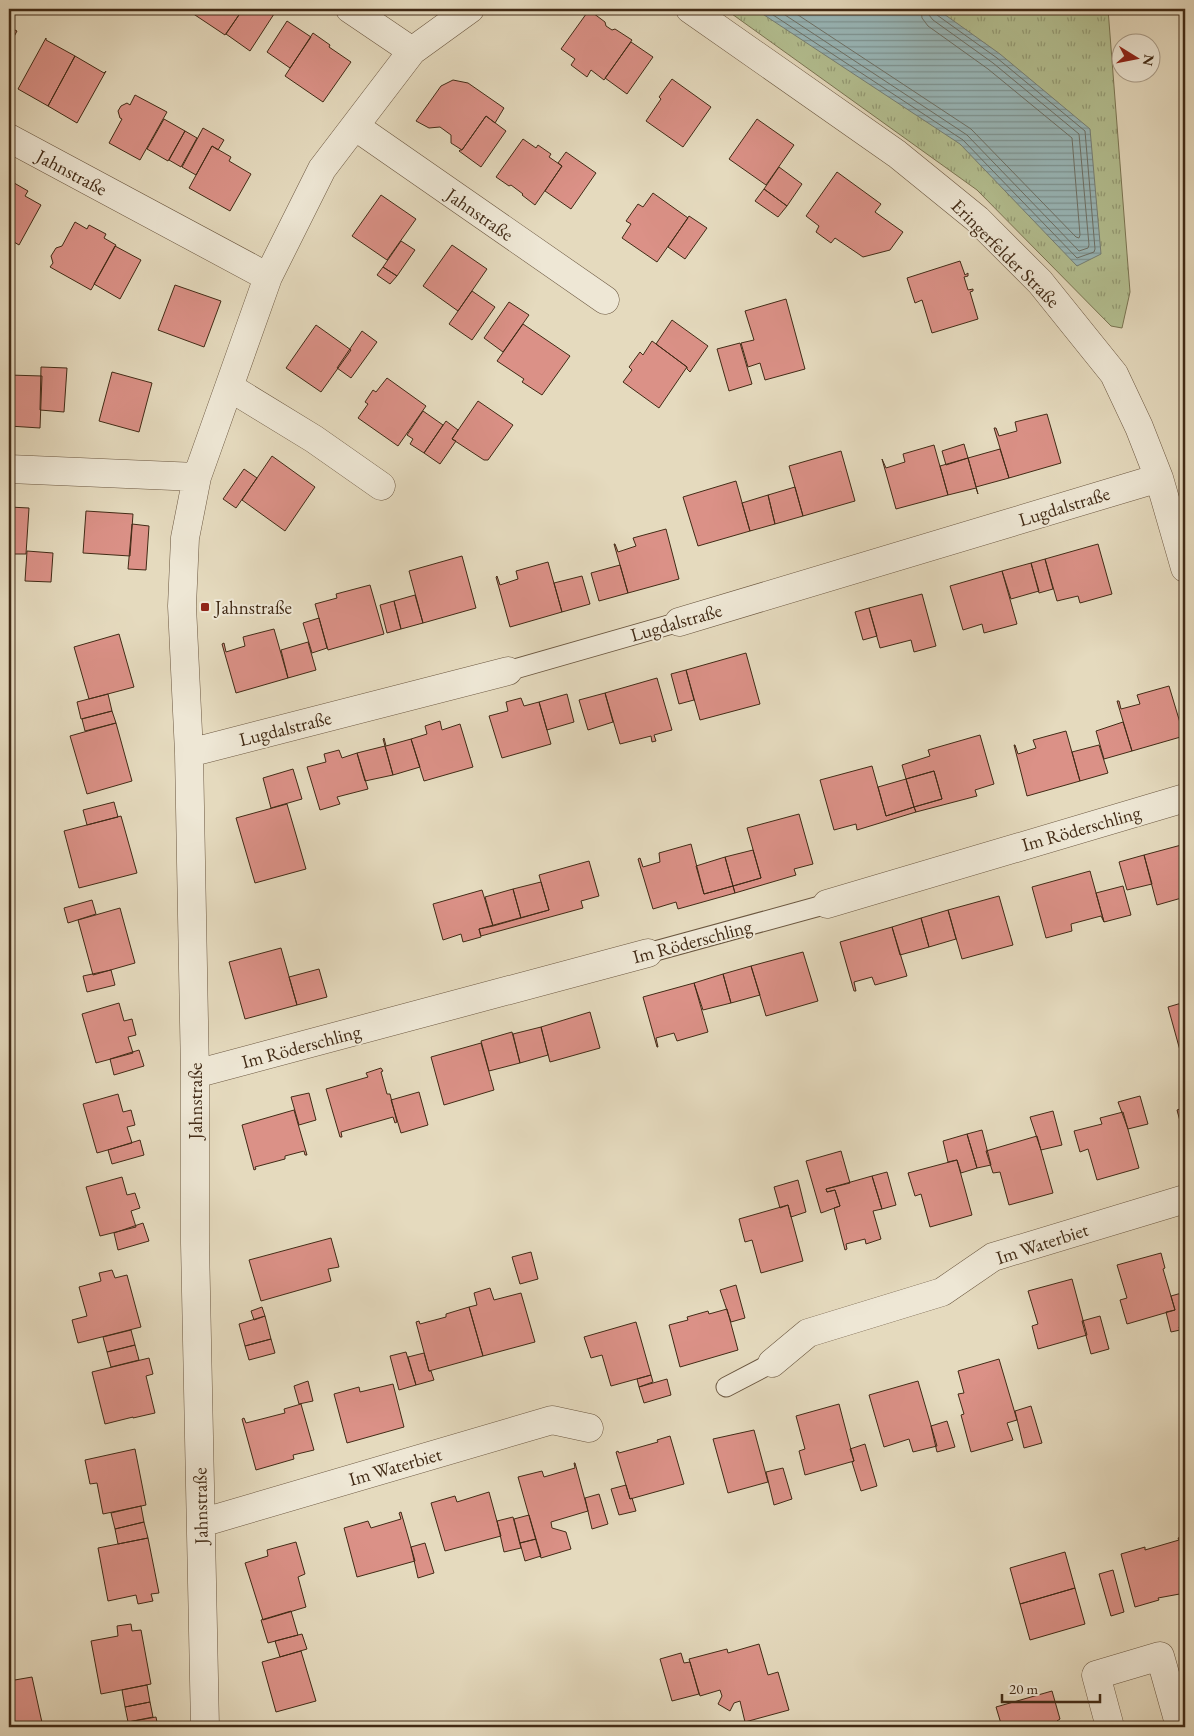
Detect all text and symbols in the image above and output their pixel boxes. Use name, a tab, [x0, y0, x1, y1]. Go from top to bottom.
north arrow	[1112, 32, 1162, 82]
text: N	[1139, 53, 1159, 68]
street label: Jahnstraße	[30, 142, 112, 202]
street label: Jahnstraße	[439, 181, 518, 247]
street label: Eringerfelder Straße	[946, 194, 1065, 313]
street label: Lugdalstraße	[1015, 481, 1113, 532]
place label: Jahnstraße	[213, 595, 292, 620]
street label: Lugdalstraße	[627, 597, 725, 647]
marker: Jahnstraße	[199, 601, 211, 613]
street label: Lugdalstraße	[236, 705, 334, 752]
street label: Im Röderschling	[1019, 799, 1144, 857]
street label: Im Röderschling	[630, 913, 755, 969]
street label: Im Röderschling	[239, 1018, 364, 1074]
street label: Jahnstraße	[183, 1063, 208, 1141]
street label: Im Waterbiet	[993, 1217, 1092, 1270]
street label: Im Waterbiet	[346, 1441, 445, 1492]
street label: Jahnstraße	[187, 1467, 214, 1547]
scale bar	[1002, 1671, 1099, 1703]
text: 20 m	[1009, 1679, 1038, 1698]

